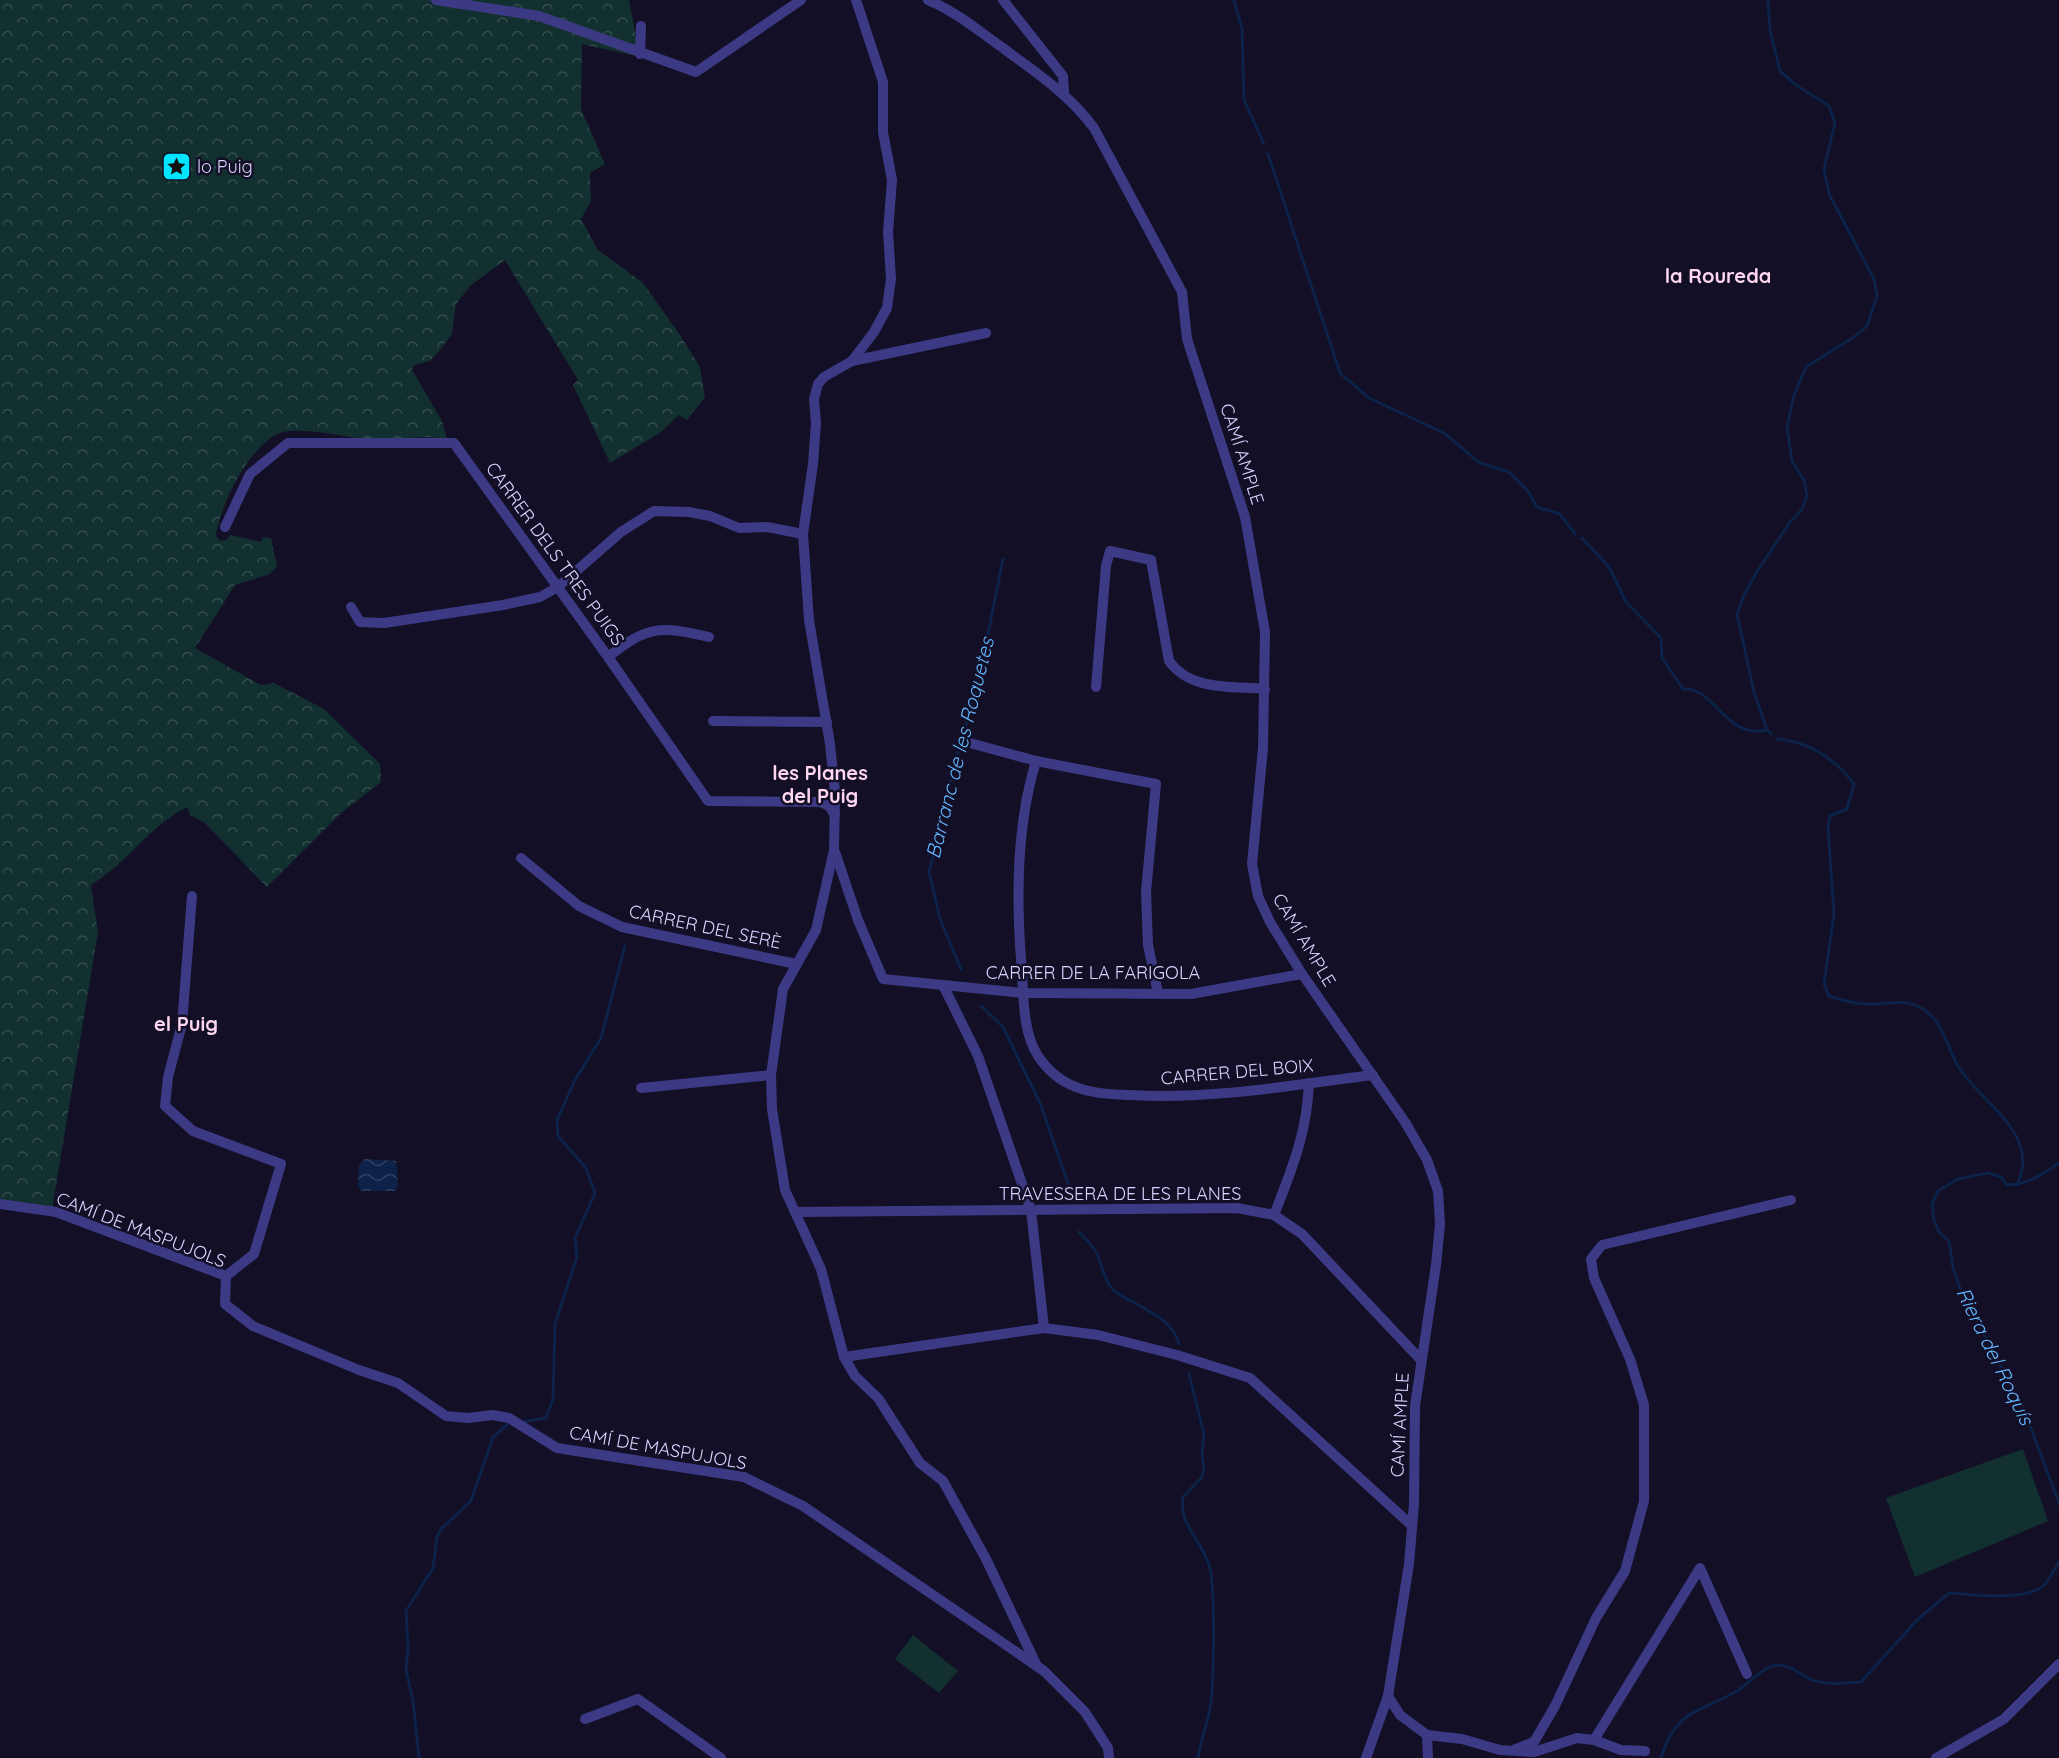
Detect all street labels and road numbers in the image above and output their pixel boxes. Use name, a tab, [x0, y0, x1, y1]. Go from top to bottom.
street label: CAMÍ AMPLE	[1215, 400, 1270, 507]
street label: CARRER DELS TRES PUIGS	[481, 457, 630, 650]
street label: CAMÍ AMPLE	[1268, 889, 1341, 991]
street label: CARRER DEL SERÈ	[627, 899, 783, 954]
street label: CARRER DE LA FARIGOLA	[986, 961, 1200, 984]
street label: CARRER DEL BOIX	[1160, 1053, 1314, 1090]
street label: TRAVESSERA DE LES PLANES	[999, 1182, 1241, 1205]
street label: CAMÍ DE MASPUJOLS	[53, 1187, 229, 1272]
street label: CAMÍ AMPLE	[1385, 1372, 1414, 1478]
street label: CAMÍ DE MASPUJOLS	[568, 1421, 749, 1474]

